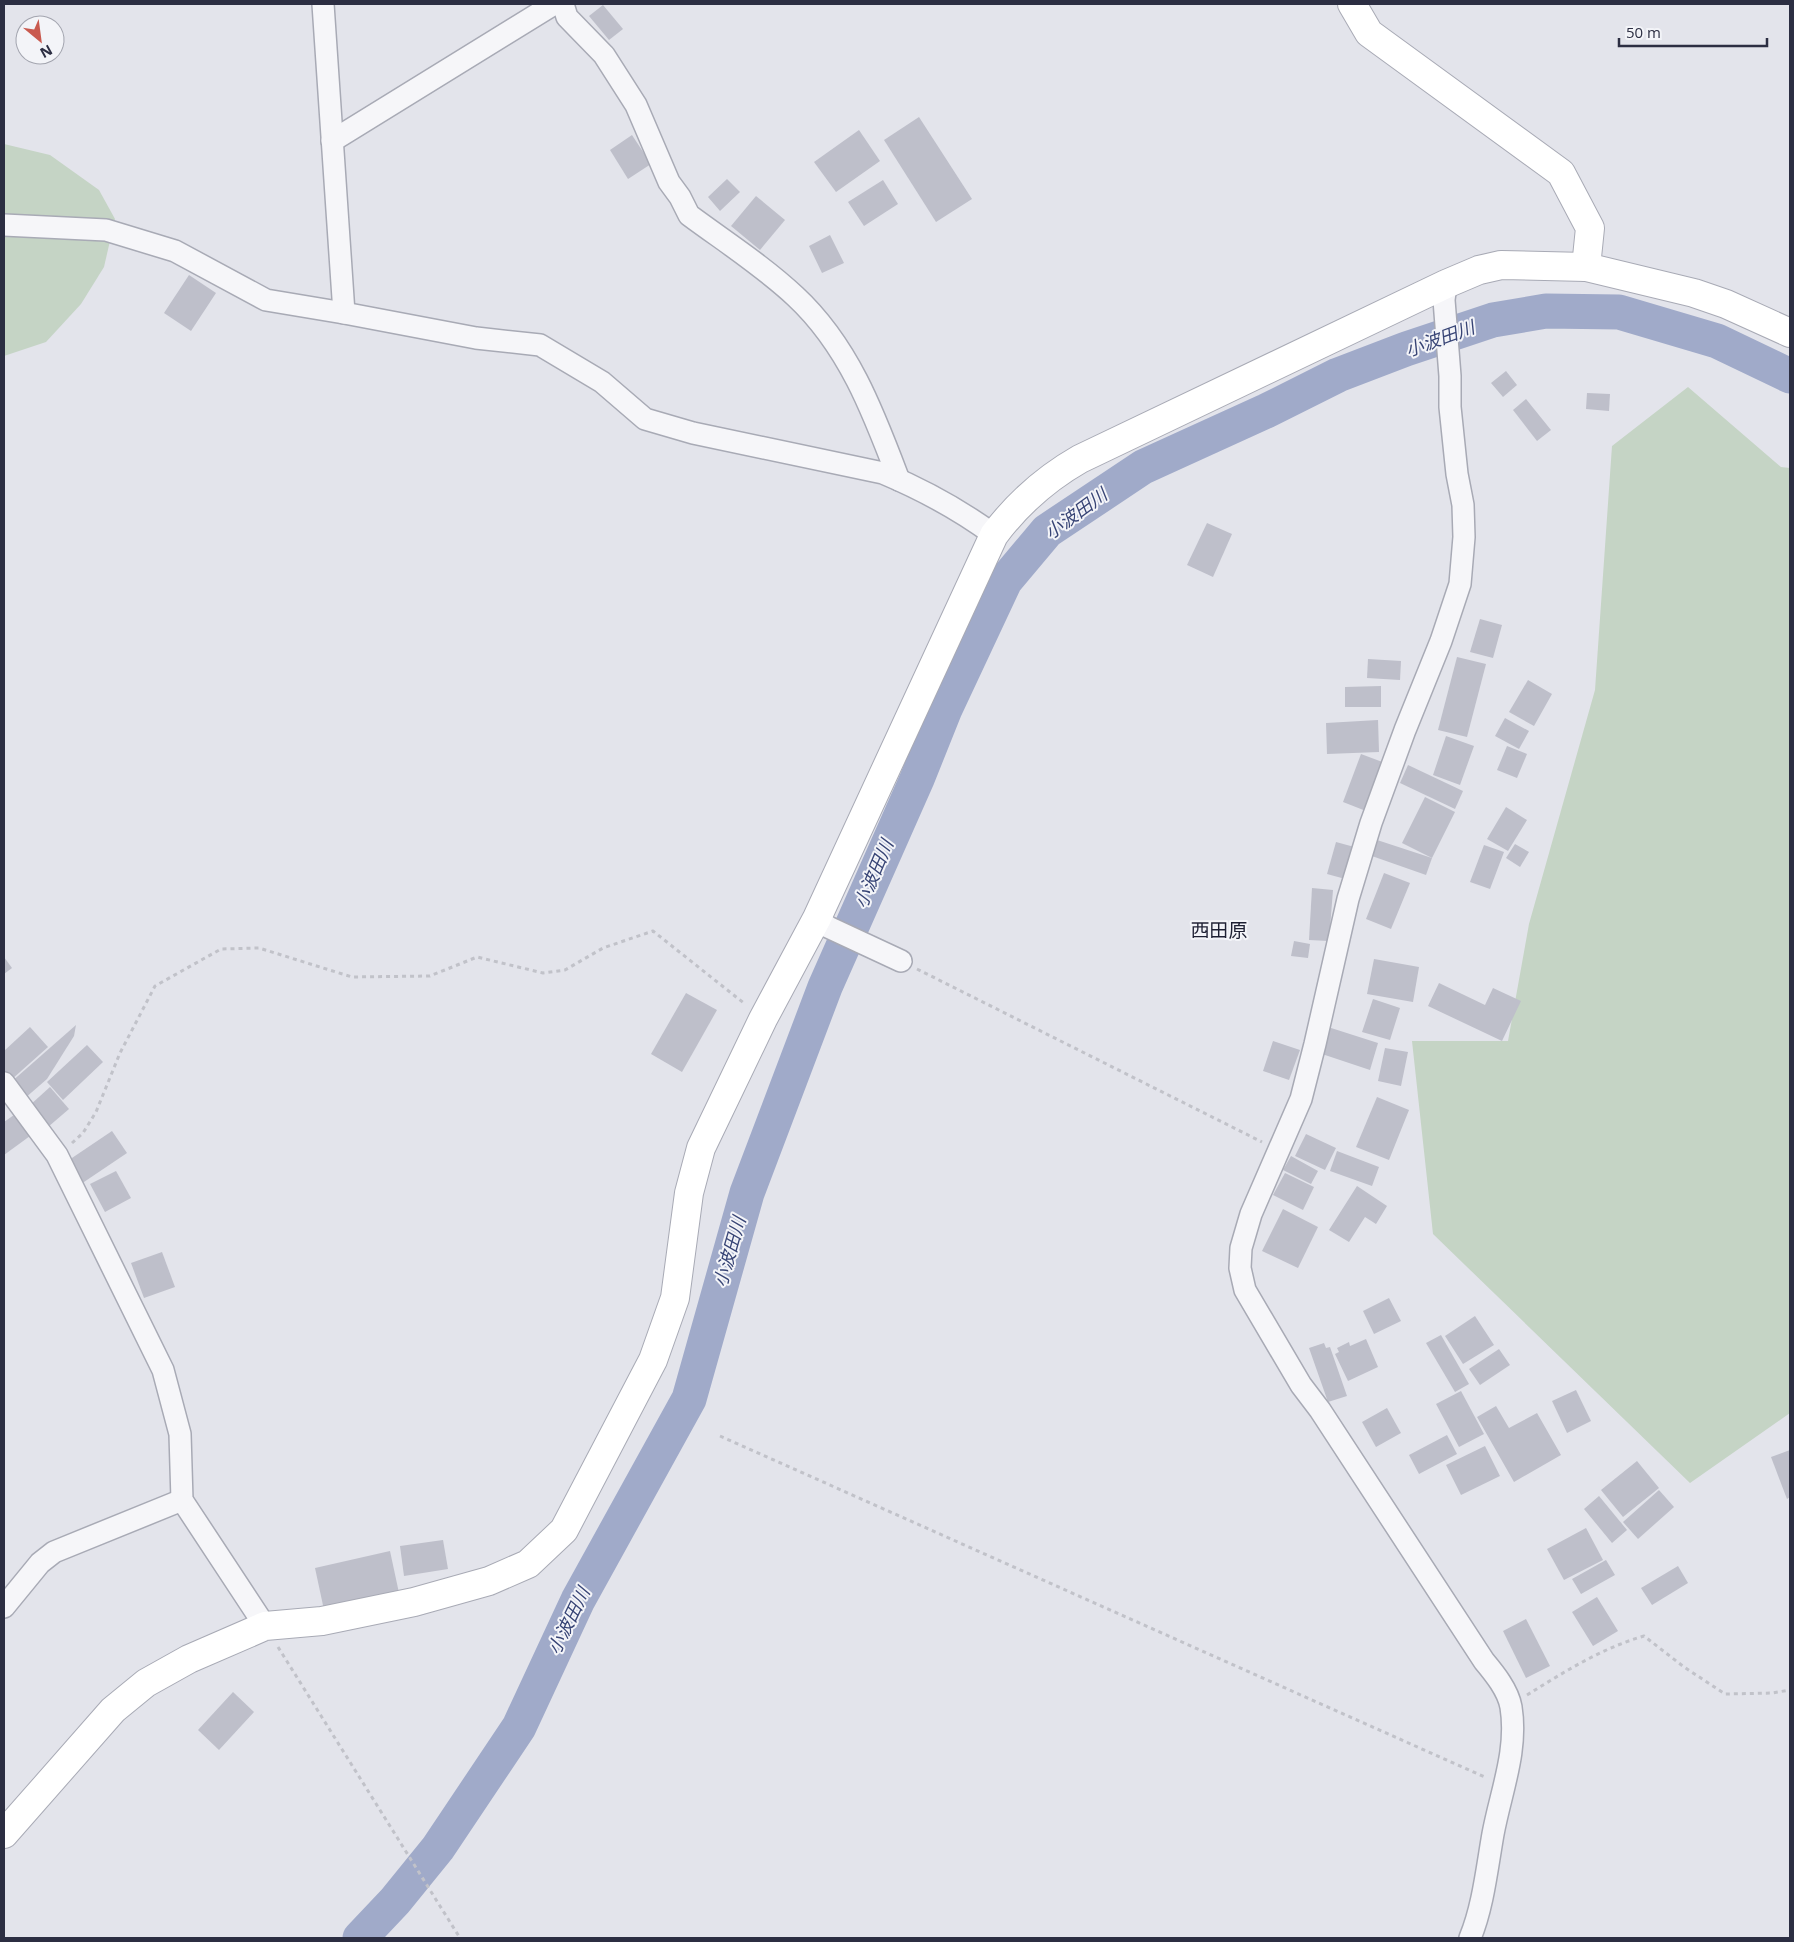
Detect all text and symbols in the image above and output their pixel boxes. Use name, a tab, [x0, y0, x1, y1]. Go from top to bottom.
north arrow	[15, 15, 65, 65]
scale bar	[1619, 15, 1766, 47]
text: 50 m	[1626, 22, 1661, 42]
text: N	[37, 41, 56, 63]
water label: 小波田川	[1402, 314, 1479, 362]
water label: 小波田川	[1039, 481, 1113, 544]
water label: 小波田川	[848, 834, 899, 911]
district label: 西田原	[1190, 917, 1248, 943]
water label: 小波田川	[708, 1212, 751, 1290]
water label: 小波田川	[542, 1581, 596, 1658]

